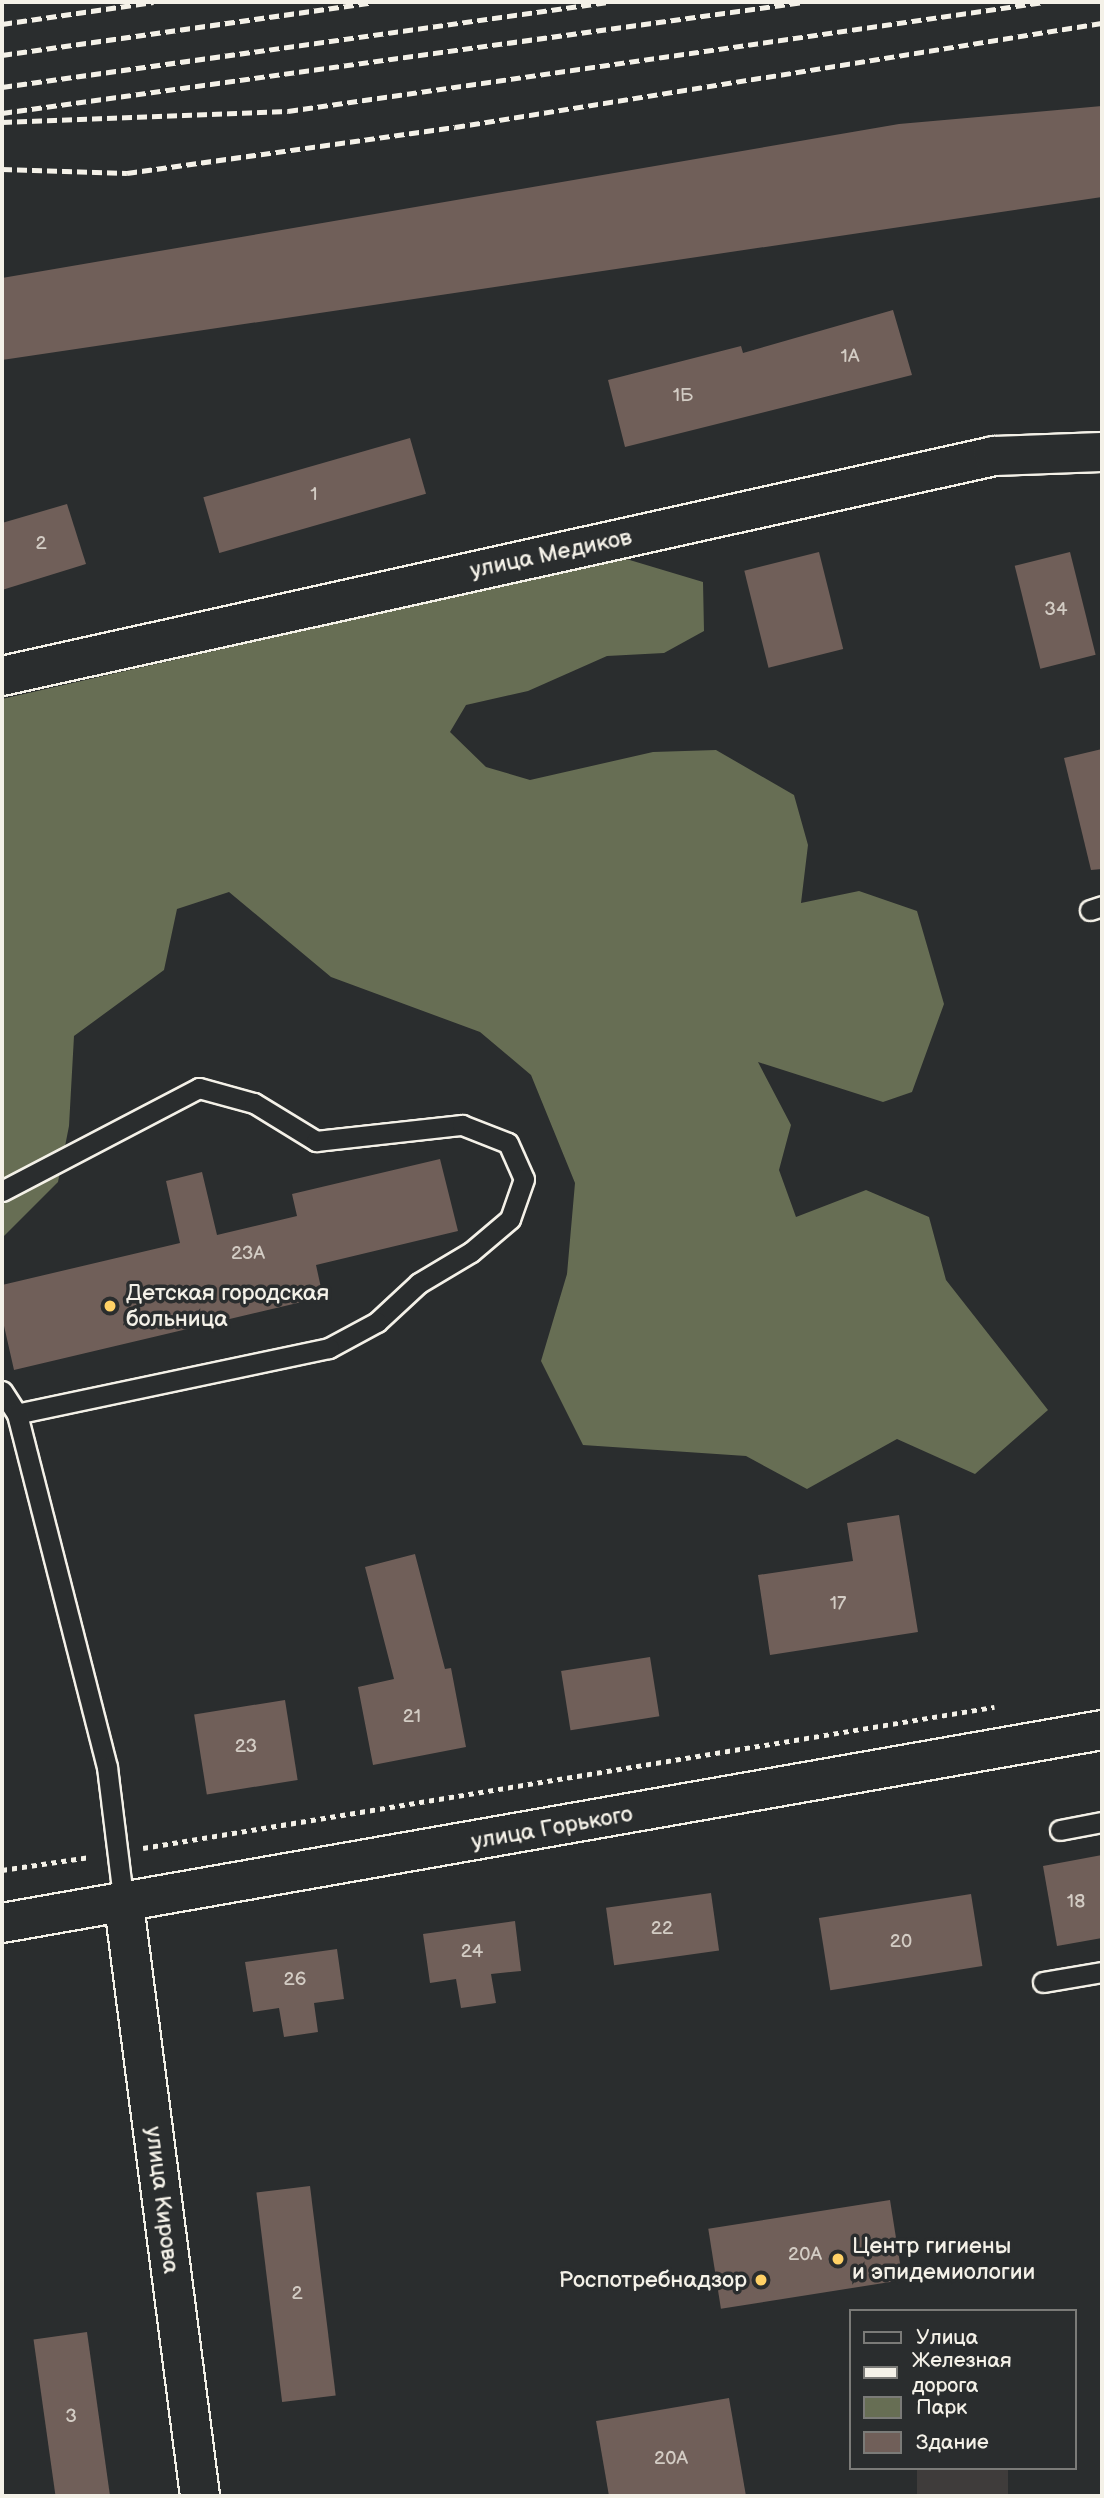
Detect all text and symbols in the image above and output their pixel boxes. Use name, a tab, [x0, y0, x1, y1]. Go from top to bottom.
house number: 1А	[841, 346, 859, 368]
house number: 1Б	[673, 385, 693, 407]
house number: 1	[310, 484, 318, 506]
street label: улица Медиков	[468, 523, 634, 585]
house number: 2	[35, 533, 47, 555]
house number: 34	[1044, 599, 1068, 621]
house number: 23А	[231, 1243, 265, 1265]
place label: Детская городская больница	[126, 1279, 329, 1333]
marker: Детская городская больница	[100, 1296, 120, 1316]
house number: 17	[830, 1593, 846, 1615]
house number: 21	[403, 1706, 421, 1728]
house number: 23	[235, 1736, 257, 1758]
street label: улица Горького	[469, 1800, 635, 1856]
house number: 18	[1067, 1891, 1085, 1913]
house number: 22	[651, 1918, 673, 1940]
house number: 20	[890, 1931, 912, 1953]
house number: 24	[461, 1941, 483, 1963]
house number: 26	[284, 1969, 306, 1991]
street label: улица Кирова	[139, 2125, 185, 2275]
place label: Центр гигиены и эпидемиологии	[852, 2232, 1035, 2286]
house number: 20А	[788, 2244, 822, 2266]
marker: Центр гигиены и эпидемиологии	[830, 2251, 846, 2267]
place label: Роспотребнадзор	[559, 2266, 747, 2294]
marker: Роспотребнадзор	[753, 2272, 769, 2288]
house number: 2	[291, 2283, 303, 2305]
legend	[848, 2309, 1076, 2470]
text: Улица	[916, 2325, 978, 2350]
text: Железная дорога	[912, 2348, 1012, 2398]
text: Парк	[916, 2395, 967, 2420]
house number: 3	[65, 2406, 77, 2428]
text: Здание	[916, 2430, 989, 2455]
house number: 20А	[654, 2448, 688, 2470]

